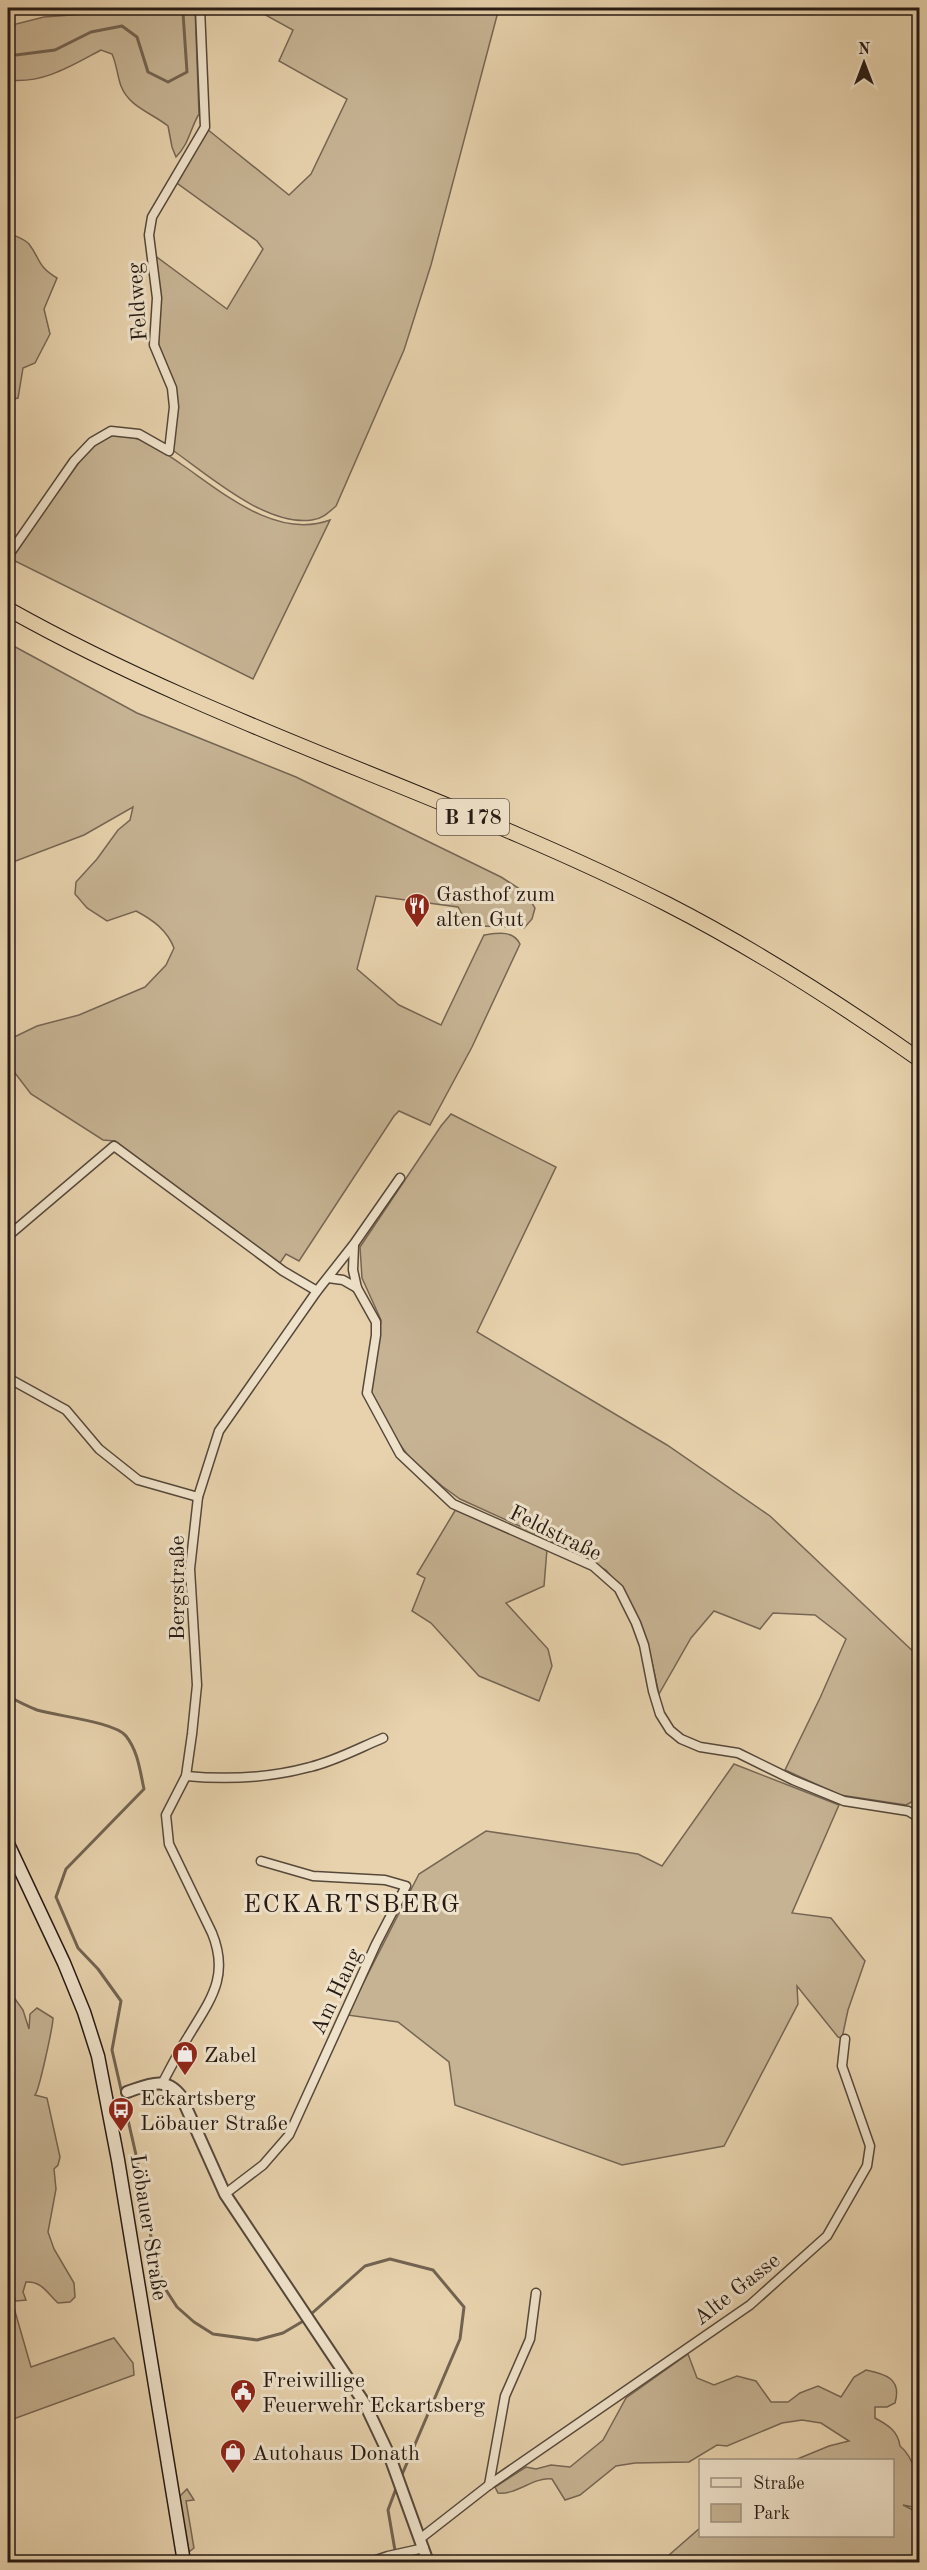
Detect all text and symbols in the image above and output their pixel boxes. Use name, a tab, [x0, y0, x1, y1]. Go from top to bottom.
north arrow	[834, 33, 894, 93]
text: N	[858, 42, 871, 58]
street label: Feldweg	[124, 262, 152, 342]
road number: B 178	[437, 799, 509, 835]
place label: Gasthof zum alten Gut	[436, 884, 555, 931]
restaurant icon: Gasthof zum alten Gut	[402, 891, 432, 929]
street label: Feldstraße	[506, 1502, 605, 1566]
street label: Bergstraße	[167, 1535, 189, 1641]
district label: ECKARTSBERG	[243, 1892, 461, 1918]
street label: Am Hang	[307, 1945, 366, 2038]
shop icon: Zabel	[170, 2039, 200, 2077]
place label: Zabel	[204, 2045, 257, 2067]
place label: Eckartsberg Löbauer Straße	[140, 2088, 288, 2135]
bus stop icon: Eckartsberg Löbauer Straße	[106, 2095, 136, 2133]
street label: Löbauer Straße	[126, 2153, 170, 2302]
street label: Alte Gasse	[690, 2249, 784, 2330]
place label: Freiwillige Feuerwehr Eckartsberg	[262, 2370, 485, 2417]
public building icon: Freiwillige Feuerwehr Eckartsberg	[228, 2377, 258, 2415]
shop icon: Autohaus Donath	[218, 2437, 248, 2475]
place label: Autohaus Donath	[252, 2443, 420, 2465]
legend	[699, 2459, 894, 2537]
text: Straße	[753, 2475, 804, 2493]
text: Park	[753, 2505, 790, 2523]

